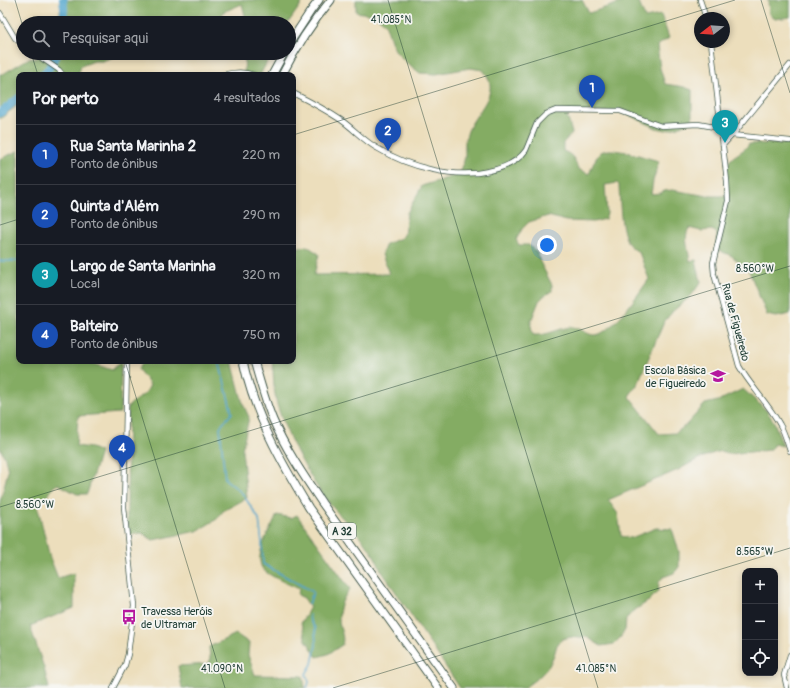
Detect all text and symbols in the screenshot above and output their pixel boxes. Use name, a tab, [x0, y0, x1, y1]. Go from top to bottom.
north arrow	[694, 12, 730, 48]
text: 41.085°N	[371, 14, 411, 26]
search box	[16, 16, 296, 60]
icon: search	[30, 27, 52, 49]
text: Pesquisar aqui	[62, 29, 148, 48]
pin: 1	[579, 75, 605, 108]
text: Por perto	[32, 88, 99, 109]
text: 4 resultados	[213, 90, 280, 106]
pin: 3	[712, 110, 738, 143]
pin: 2	[375, 118, 401, 151]
text: Rua Santa Marinha 2	[70, 137, 196, 156]
text: 1	[42, 147, 48, 163]
text: 220 m	[242, 147, 280, 163]
text: Ponto de ônibus	[70, 156, 158, 172]
text: Quinta d'Além	[70, 197, 159, 216]
text: 2	[41, 207, 49, 223]
text: 290 m	[243, 207, 280, 223]
text: Ponto de ônibus	[70, 216, 158, 232]
your location	[537, 235, 557, 255]
text: Largo de Santa Marinha	[70, 257, 216, 276]
text: 8.560°W	[736, 263, 775, 275]
text: 3	[41, 267, 49, 283]
text: 320 m	[242, 267, 280, 283]
text: Local	[70, 276, 100, 292]
street label: Rua de Figueiredo	[719, 282, 752, 363]
text: Balteiro	[70, 317, 118, 336]
text: 4	[41, 327, 49, 343]
text: 750 m	[243, 327, 280, 343]
text: Ponto de ônibus	[70, 336, 158, 352]
place label: Escola Básica de Figueiredo	[645, 364, 706, 390]
school or university icon: Escola Básica de Figueiredo	[709, 367, 727, 385]
pin: 4	[109, 435, 135, 468]
text: 8.560°W	[16, 499, 55, 511]
road number: A 32	[328, 523, 356, 539]
text: 8.565°W	[737, 546, 774, 558]
map controls	[742, 568, 778, 676]
button: +	[742, 568, 778, 604]
button: −	[742, 604, 778, 640]
place label: Travessa Heróis de Ultramar	[141, 605, 212, 631]
bus stop icon: Travessa Heróis de Ultramar	[120, 608, 138, 626]
button: locate	[742, 640, 778, 676]
text: 41.090°N	[201, 663, 243, 675]
text: 41.085°N	[576, 663, 616, 675]

